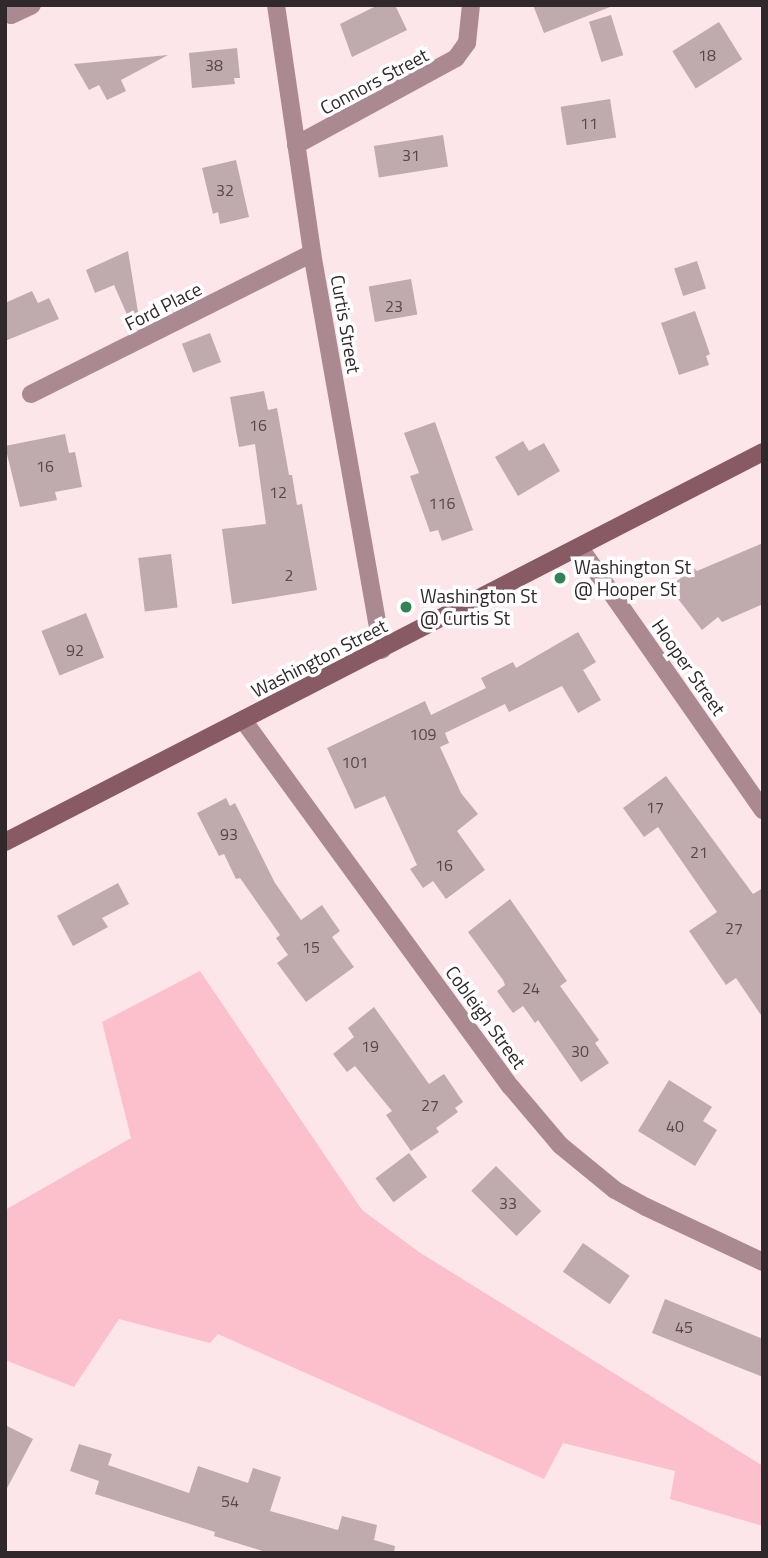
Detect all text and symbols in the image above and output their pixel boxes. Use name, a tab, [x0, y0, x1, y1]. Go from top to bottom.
street label: Connors Street	[316, 43, 432, 119]
house number: 18	[698, 45, 716, 65]
house number: 38	[205, 55, 223, 75]
house number: 11	[580, 113, 598, 133]
house number: 31	[402, 145, 420, 165]
house number: 32	[216, 180, 234, 200]
street label: Curtis Street	[326, 273, 366, 375]
street label: Ford Place	[121, 277, 205, 335]
house number: 23	[385, 296, 403, 316]
house number: 16	[249, 415, 267, 435]
house number: 16	[36, 456, 54, 476]
house number: 12	[269, 482, 287, 502]
house number: 116	[429, 493, 455, 513]
place label: Washington St @ Hooper St	[574, 556, 691, 600]
house number: 2	[285, 565, 293, 585]
marker: Washington St @ Hooper St	[552, 570, 568, 586]
place label: Washington St @ Curtis St	[420, 585, 537, 629]
marker: Washington St @ Curtis St	[398, 599, 414, 615]
street label: Washington Street	[247, 614, 391, 702]
street label: Hooper Street	[648, 615, 730, 719]
house number: 92	[66, 640, 84, 660]
house number: 109	[410, 724, 436, 744]
house number: 101	[342, 752, 368, 772]
house number: 17	[646, 797, 664, 817]
house number: 93	[220, 824, 238, 844]
house number: 21	[690, 842, 708, 862]
house number: 16	[435, 855, 453, 875]
house number: 27	[725, 918, 743, 938]
house number: 15	[302, 937, 320, 957]
street label: Cobleigh Street	[441, 961, 531, 1073]
house number: 24	[522, 978, 540, 998]
house number: 19	[361, 1036, 379, 1056]
house number: 30	[571, 1041, 589, 1061]
house number: 27	[421, 1095, 439, 1115]
house number: 40	[666, 1116, 684, 1136]
house number: 33	[499, 1193, 517, 1213]
house number: 45	[675, 1317, 693, 1337]
house number: 54	[221, 1491, 239, 1511]

